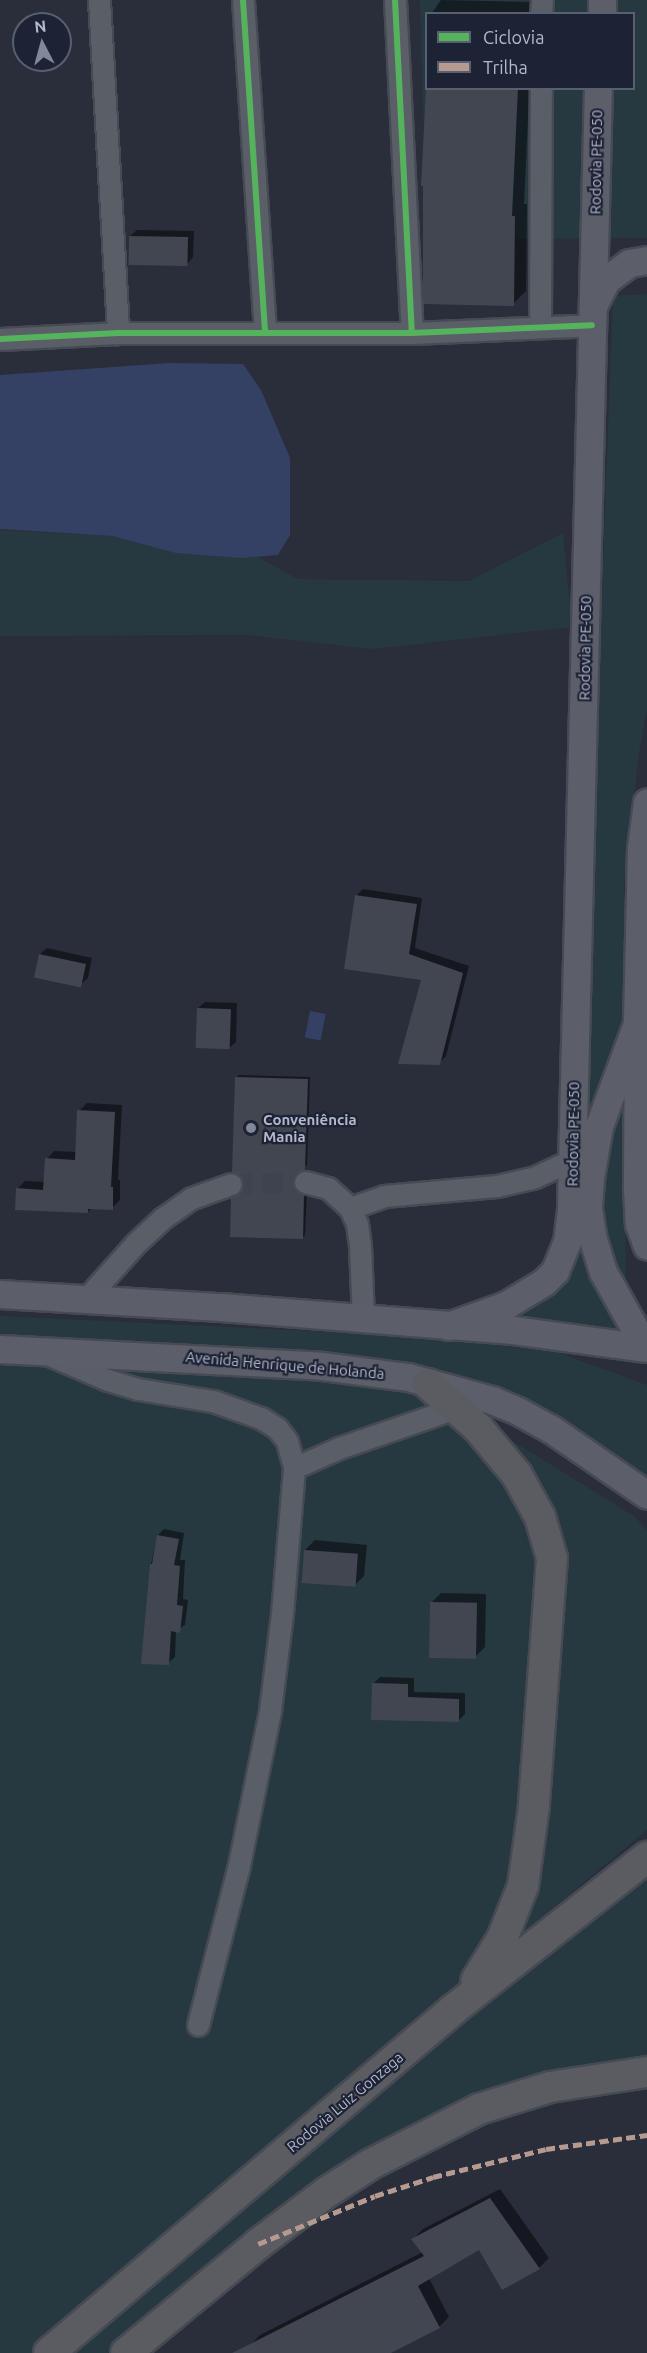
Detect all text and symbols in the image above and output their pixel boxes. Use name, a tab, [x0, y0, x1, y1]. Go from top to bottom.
north arrow	[12, 12, 72, 72]
legend	[425, 12, 635, 90]
text: N	[33, 17, 47, 36]
text: Ciclovia	[483, 27, 544, 47]
text: Trilha	[483, 57, 528, 77]
street label: Rodovia PE-050	[586, 109, 606, 215]
street label: Rodovia PE-050	[575, 595, 595, 701]
street label: Rodovia PE-050	[563, 1081, 583, 1187]
place label: Conveniência Mania	[263, 1110, 357, 1145]
marker: Conveniência Mania	[244, 1121, 258, 1135]
street label: Avenida Henrique de Holanda	[185, 1347, 385, 1383]
street label: Rodovia Luiz Gonzaga	[283, 2048, 407, 2156]

